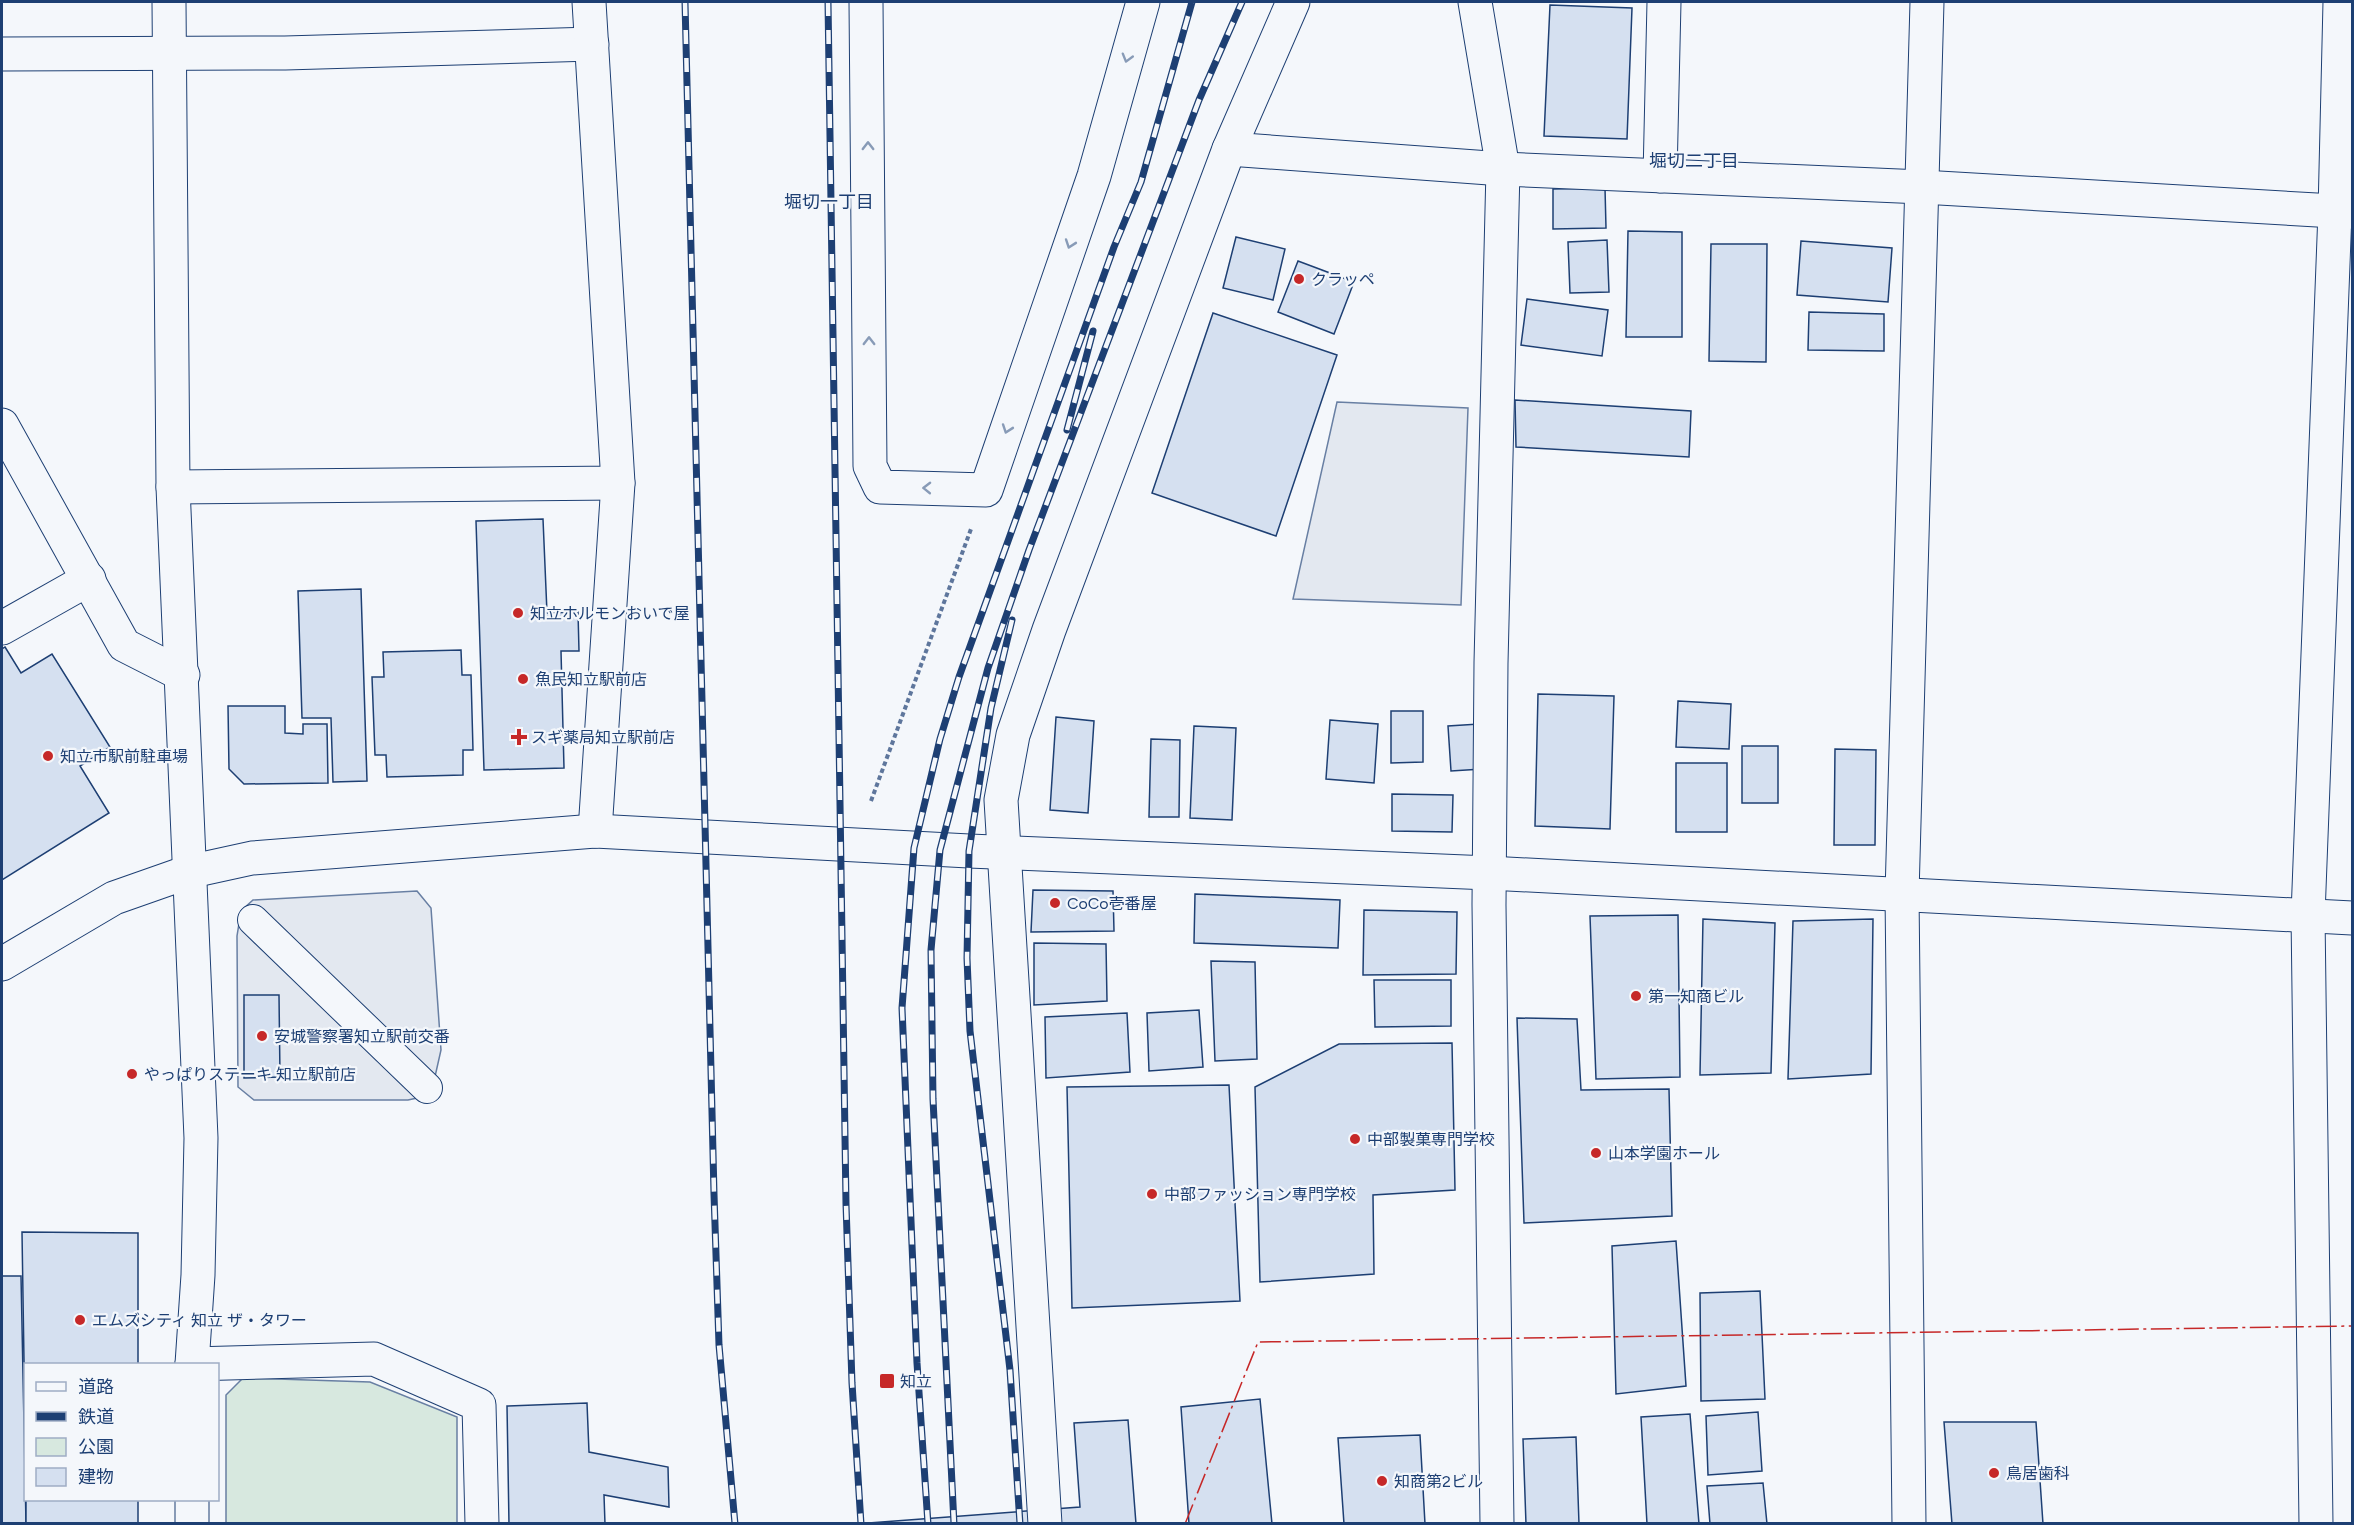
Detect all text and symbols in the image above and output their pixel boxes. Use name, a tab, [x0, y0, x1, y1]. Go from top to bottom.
one-way arrow	[1122, 52, 1134, 63]
one-way arrow	[861, 142, 874, 151]
district label: 堀切二丁目	[1649, 150, 1739, 172]
district label: 堀切一丁目	[784, 191, 874, 213]
one-way arrow	[1065, 238, 1078, 249]
place label: クラッペ	[1311, 270, 1375, 289]
marker: クラッペ	[1292, 272, 1306, 286]
one-way arrow	[863, 337, 875, 346]
one-way arrow	[1001, 423, 1014, 434]
one-way arrow	[923, 482, 932, 495]
place label: 知立ホルモンおいで屋	[530, 604, 690, 623]
marker: 知立ホルモンおいで屋	[511, 606, 525, 620]
place label: 魚民知立駅前店	[535, 670, 647, 689]
marker: 魚民知立駅前店	[516, 672, 530, 686]
place label: スギ薬局知立駅前店	[531, 728, 675, 747]
marker: スギ薬局知立駅前店	[512, 730, 526, 744]
place label: 知立市駅前駐車場	[60, 747, 188, 766]
marker: 知立市駅前駐車場	[41, 749, 55, 763]
place label: CoCo壱番屋	[1067, 894, 1157, 913]
marker: CoCo壱番屋	[1048, 896, 1062, 910]
place label: 第一知商ビル	[1648, 987, 1744, 1006]
marker: 第一知商ビル	[1629, 989, 1643, 1003]
place label: 安城警察署知立駅前交番	[274, 1027, 450, 1046]
marker: 安城警察署知立駅前交番	[255, 1029, 269, 1043]
place label: やっぱりステーキ 知立駅前店	[144, 1065, 356, 1084]
marker: やっぱりステーキ 知立駅前店	[125, 1067, 139, 1081]
place label: 中部製菓専門学校	[1367, 1130, 1495, 1149]
marker: 中部製菓専門学校	[1348, 1132, 1362, 1146]
place label: 山本学園ホール	[1608, 1144, 1720, 1163]
marker: 山本学園ホール	[1589, 1146, 1603, 1160]
place label: 中部ファッション専門学校	[1164, 1185, 1356, 1204]
marker: 中部ファッション専門学校	[1145, 1187, 1159, 1201]
place label: エムズシティ 知立 ザ・タワー	[92, 1311, 307, 1330]
marker: エムズシティ 知立 ザ・タワー	[73, 1313, 87, 1327]
legend	[24, 1363, 219, 1501]
marker: 知立	[878, 1372, 896, 1390]
place label: 知立	[900, 1372, 932, 1391]
text: 道路	[78, 1376, 114, 1398]
text: 鉄道	[78, 1406, 114, 1428]
text: 公園	[78, 1436, 114, 1458]
place label: 鳥居歯科	[2006, 1464, 2070, 1483]
text: 建物	[78, 1466, 114, 1488]
marker: 鳥居歯科	[1987, 1466, 2001, 1480]
place label: 知商第2ビル	[1394, 1472, 1483, 1491]
marker: 知商第2ビル	[1375, 1474, 1389, 1488]

